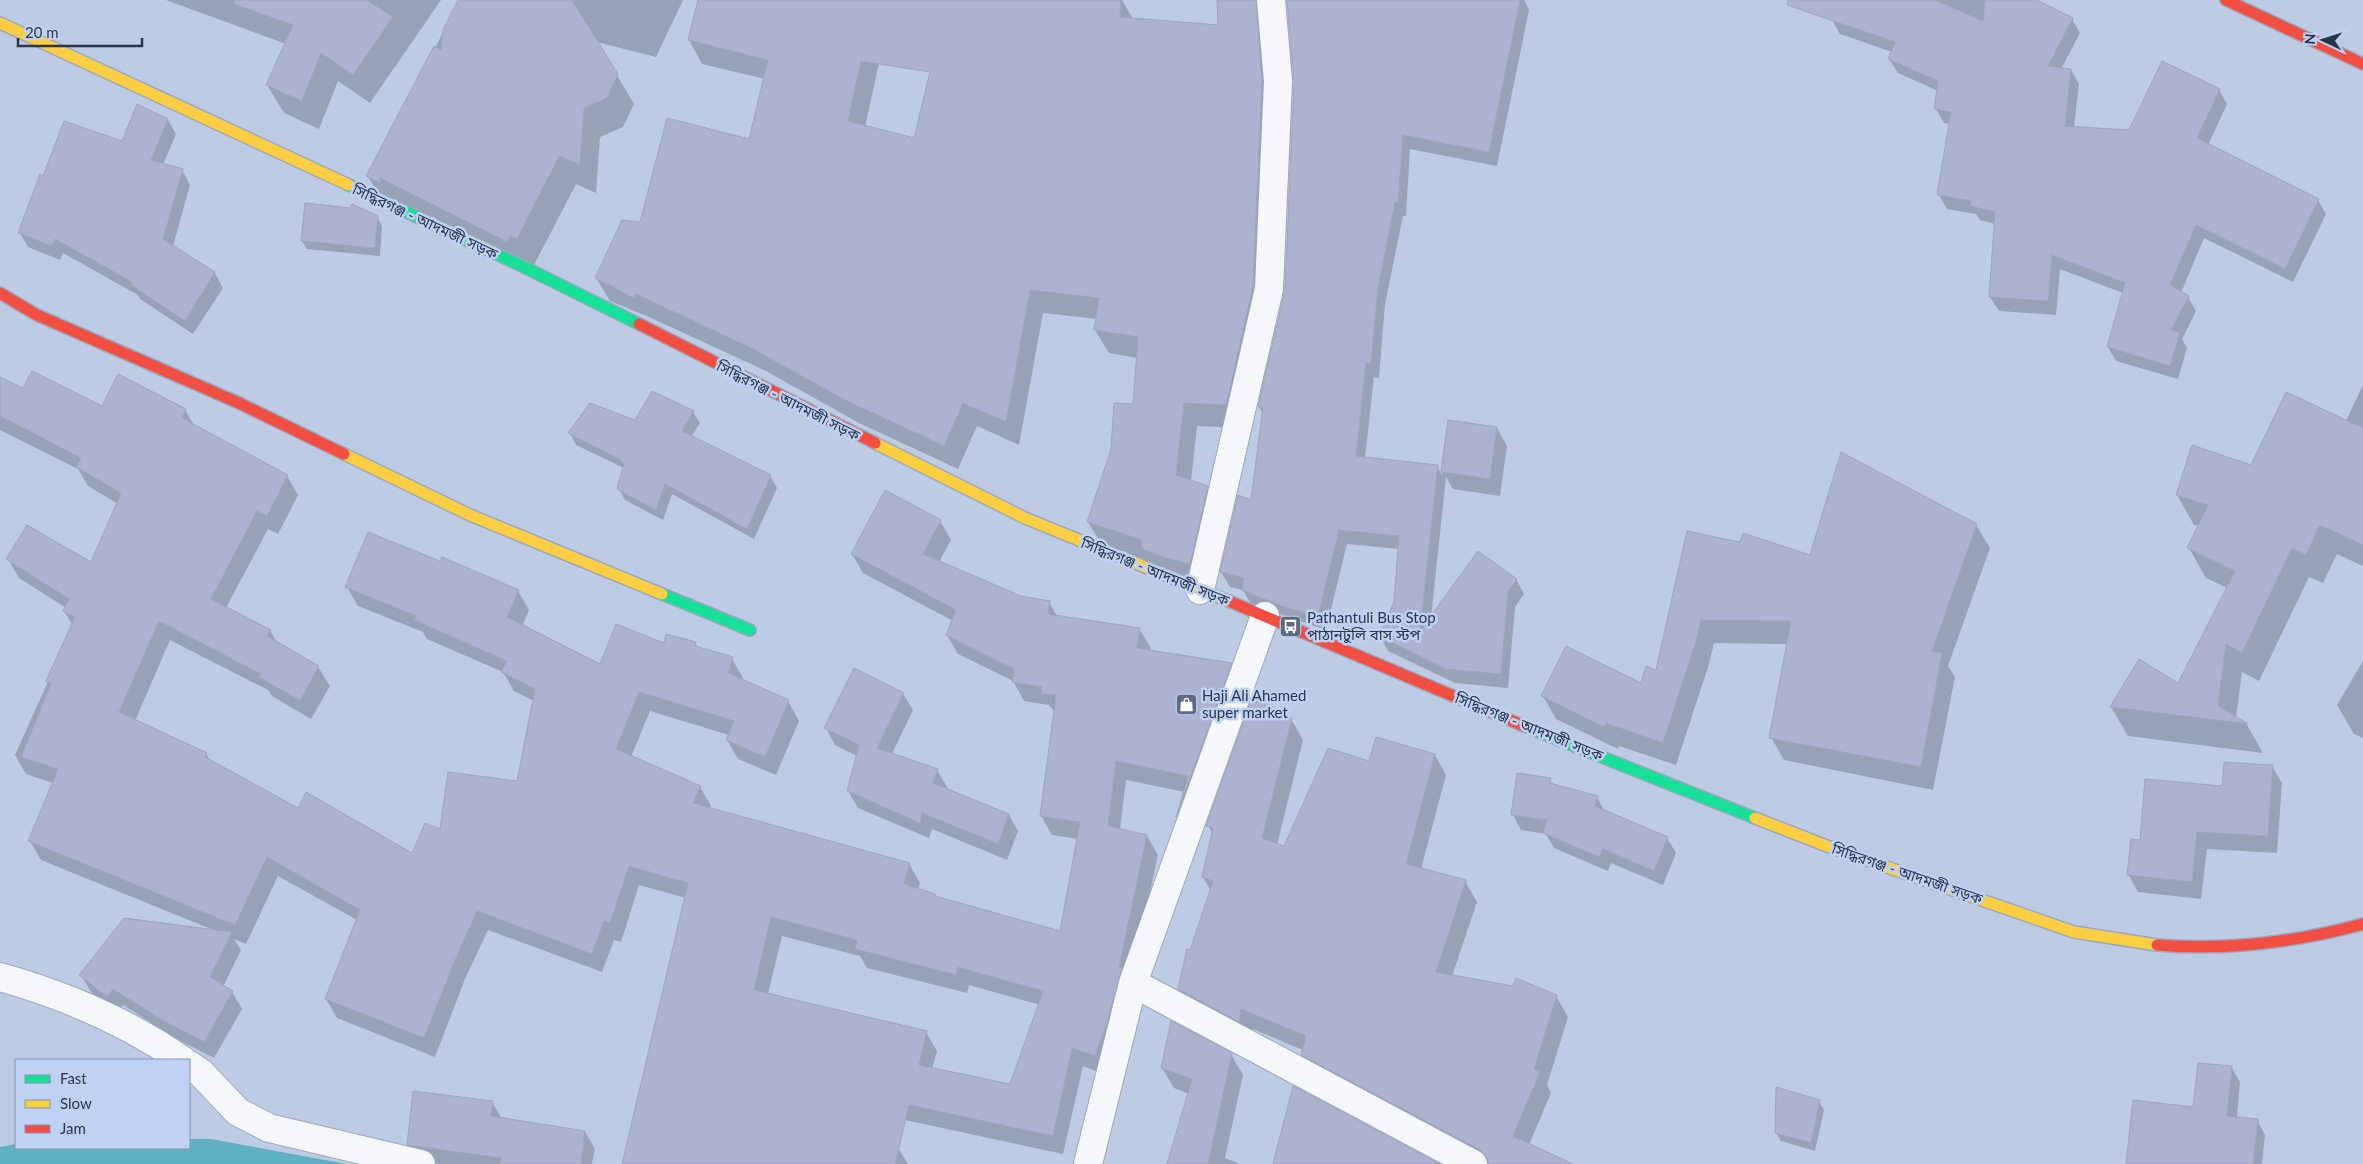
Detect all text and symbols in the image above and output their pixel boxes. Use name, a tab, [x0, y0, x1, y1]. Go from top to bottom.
scale bar	[18, 15, 141, 47]
north arrow	[2298, 15, 2348, 65]
text: 20 m	[25, 23, 59, 41]
text: N	[2301, 33, 2318, 45]
street label: সিদ্ধিরগঞ্জ - আদমজী সড়ক	[349, 179, 502, 263]
street label: সিদ্ধিরগঞ্জ - আদমজী সড়ক	[713, 356, 864, 444]
street label: সিদ্ধিরগঞ্জ - আদমজী সড়ক	[1078, 533, 1233, 609]
place label: Pathantuli Bus Stop পাঠানটুলি বাস স্টপ	[1307, 608, 1436, 644]
bus stop icon: Pathantuli Bus Stop পাঠানটুলি বাস স্টপ	[1279, 615, 1303, 639]
place label: Haji Ali Ahamed super market	[1202, 686, 1306, 721]
street label: সিদ্ধিরগঞ্জ - আদমজী সড়ক	[1452, 688, 1607, 764]
shop icon: Haji Ali Ahamed super market	[1174, 693, 1198, 717]
street label: সিদ্ধিরগঞ্জ - আদমজী সড়ক	[1829, 838, 1986, 908]
legend	[15, 1059, 190, 1149]
text: Fast	[60, 1069, 87, 1087]
text: Slow	[60, 1094, 92, 1112]
text: Jam	[60, 1119, 86, 1137]

